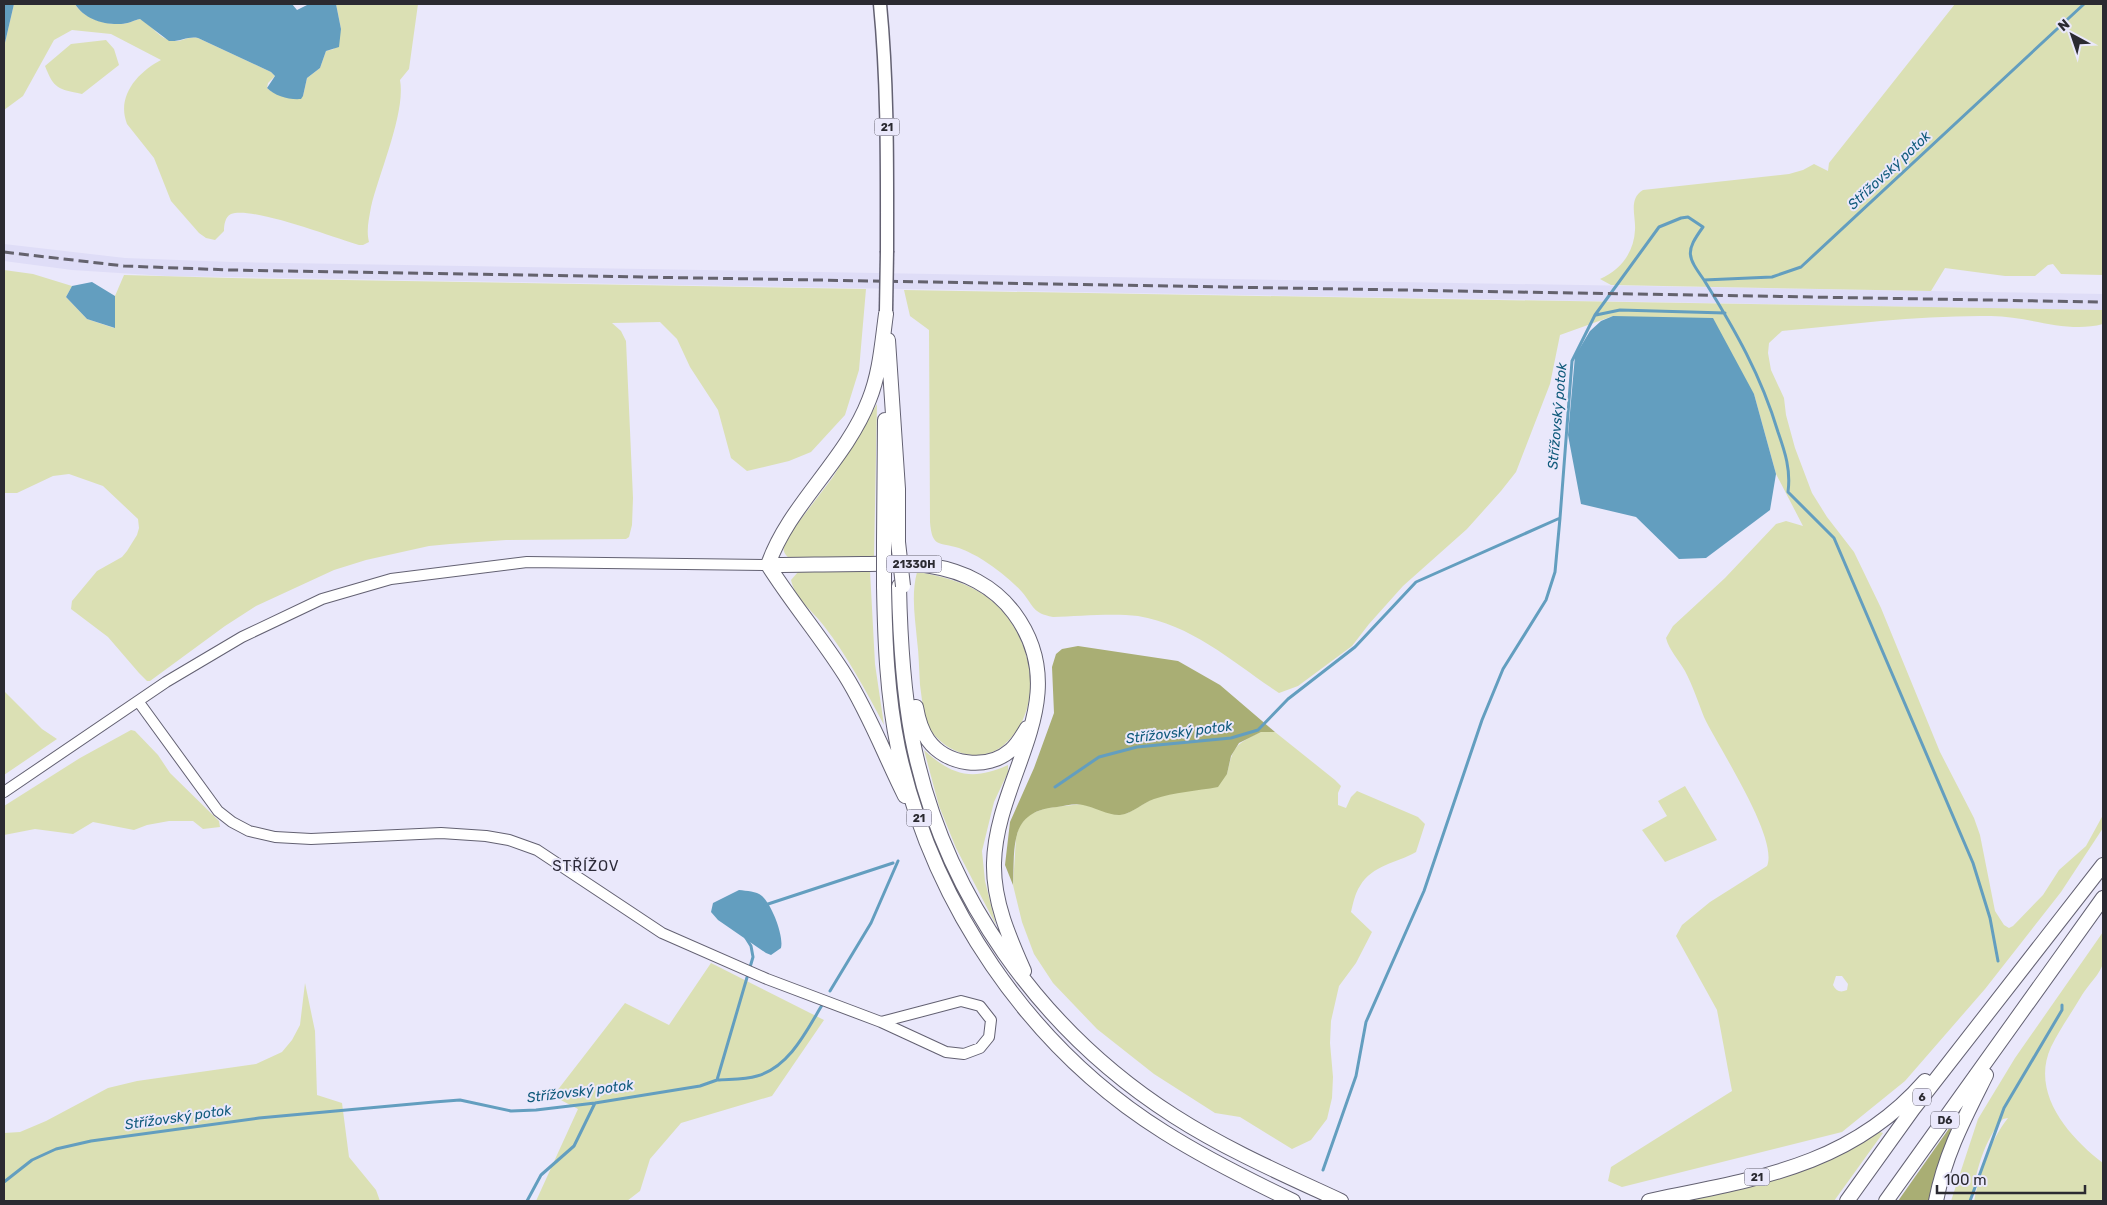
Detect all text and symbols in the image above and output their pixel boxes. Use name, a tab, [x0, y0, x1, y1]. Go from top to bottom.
north arrow	[2047, 10, 2097, 60]
text: N	[2055, 16, 2073, 35]
road number: 21	[874, 118, 900, 136]
water label: Střížovský potok	[1844, 127, 1935, 213]
water label: Střížovský potok	[1544, 361, 1571, 470]
road number: 21330H	[886, 556, 942, 572]
water label: Střížovský potok	[1125, 717, 1234, 747]
road number: 21	[906, 810, 932, 826]
district label: STŘÍŽOV	[552, 857, 620, 875]
water label: Střížovský potok	[526, 1076, 635, 1106]
road number: 6	[1913, 1088, 1931, 1106]
water label: Střížovský potok	[124, 1102, 233, 1133]
road number: D6	[1931, 1112, 1959, 1128]
scale bar	[1937, 1162, 2084, 1194]
road number: 21	[1744, 1168, 1770, 1186]
text: 100 m	[1944, 1171, 1986, 1189]

